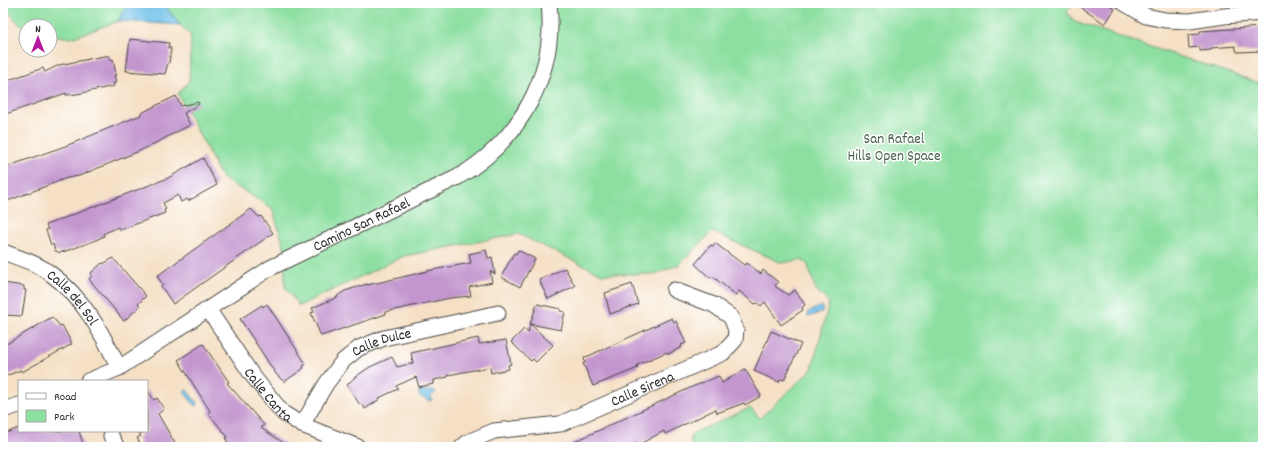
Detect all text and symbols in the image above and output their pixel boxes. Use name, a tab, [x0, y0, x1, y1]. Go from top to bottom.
north arrow	[18, 18, 58, 58]
text: N	[35, 22, 41, 38]
park label: San Rafael Hills Open Space	[847, 129, 941, 168]
street label: Camino San Rafael	[310, 193, 415, 259]
street label: Calle del Sol	[41, 265, 103, 331]
street label: Calle Dulce	[347, 323, 414, 363]
street label: Calle Canta	[237, 364, 297, 430]
street label: Calle Sirena	[608, 366, 679, 414]
legend	[18, 380, 148, 432]
text: Road	[54, 389, 76, 406]
text: Park	[54, 409, 75, 426]

